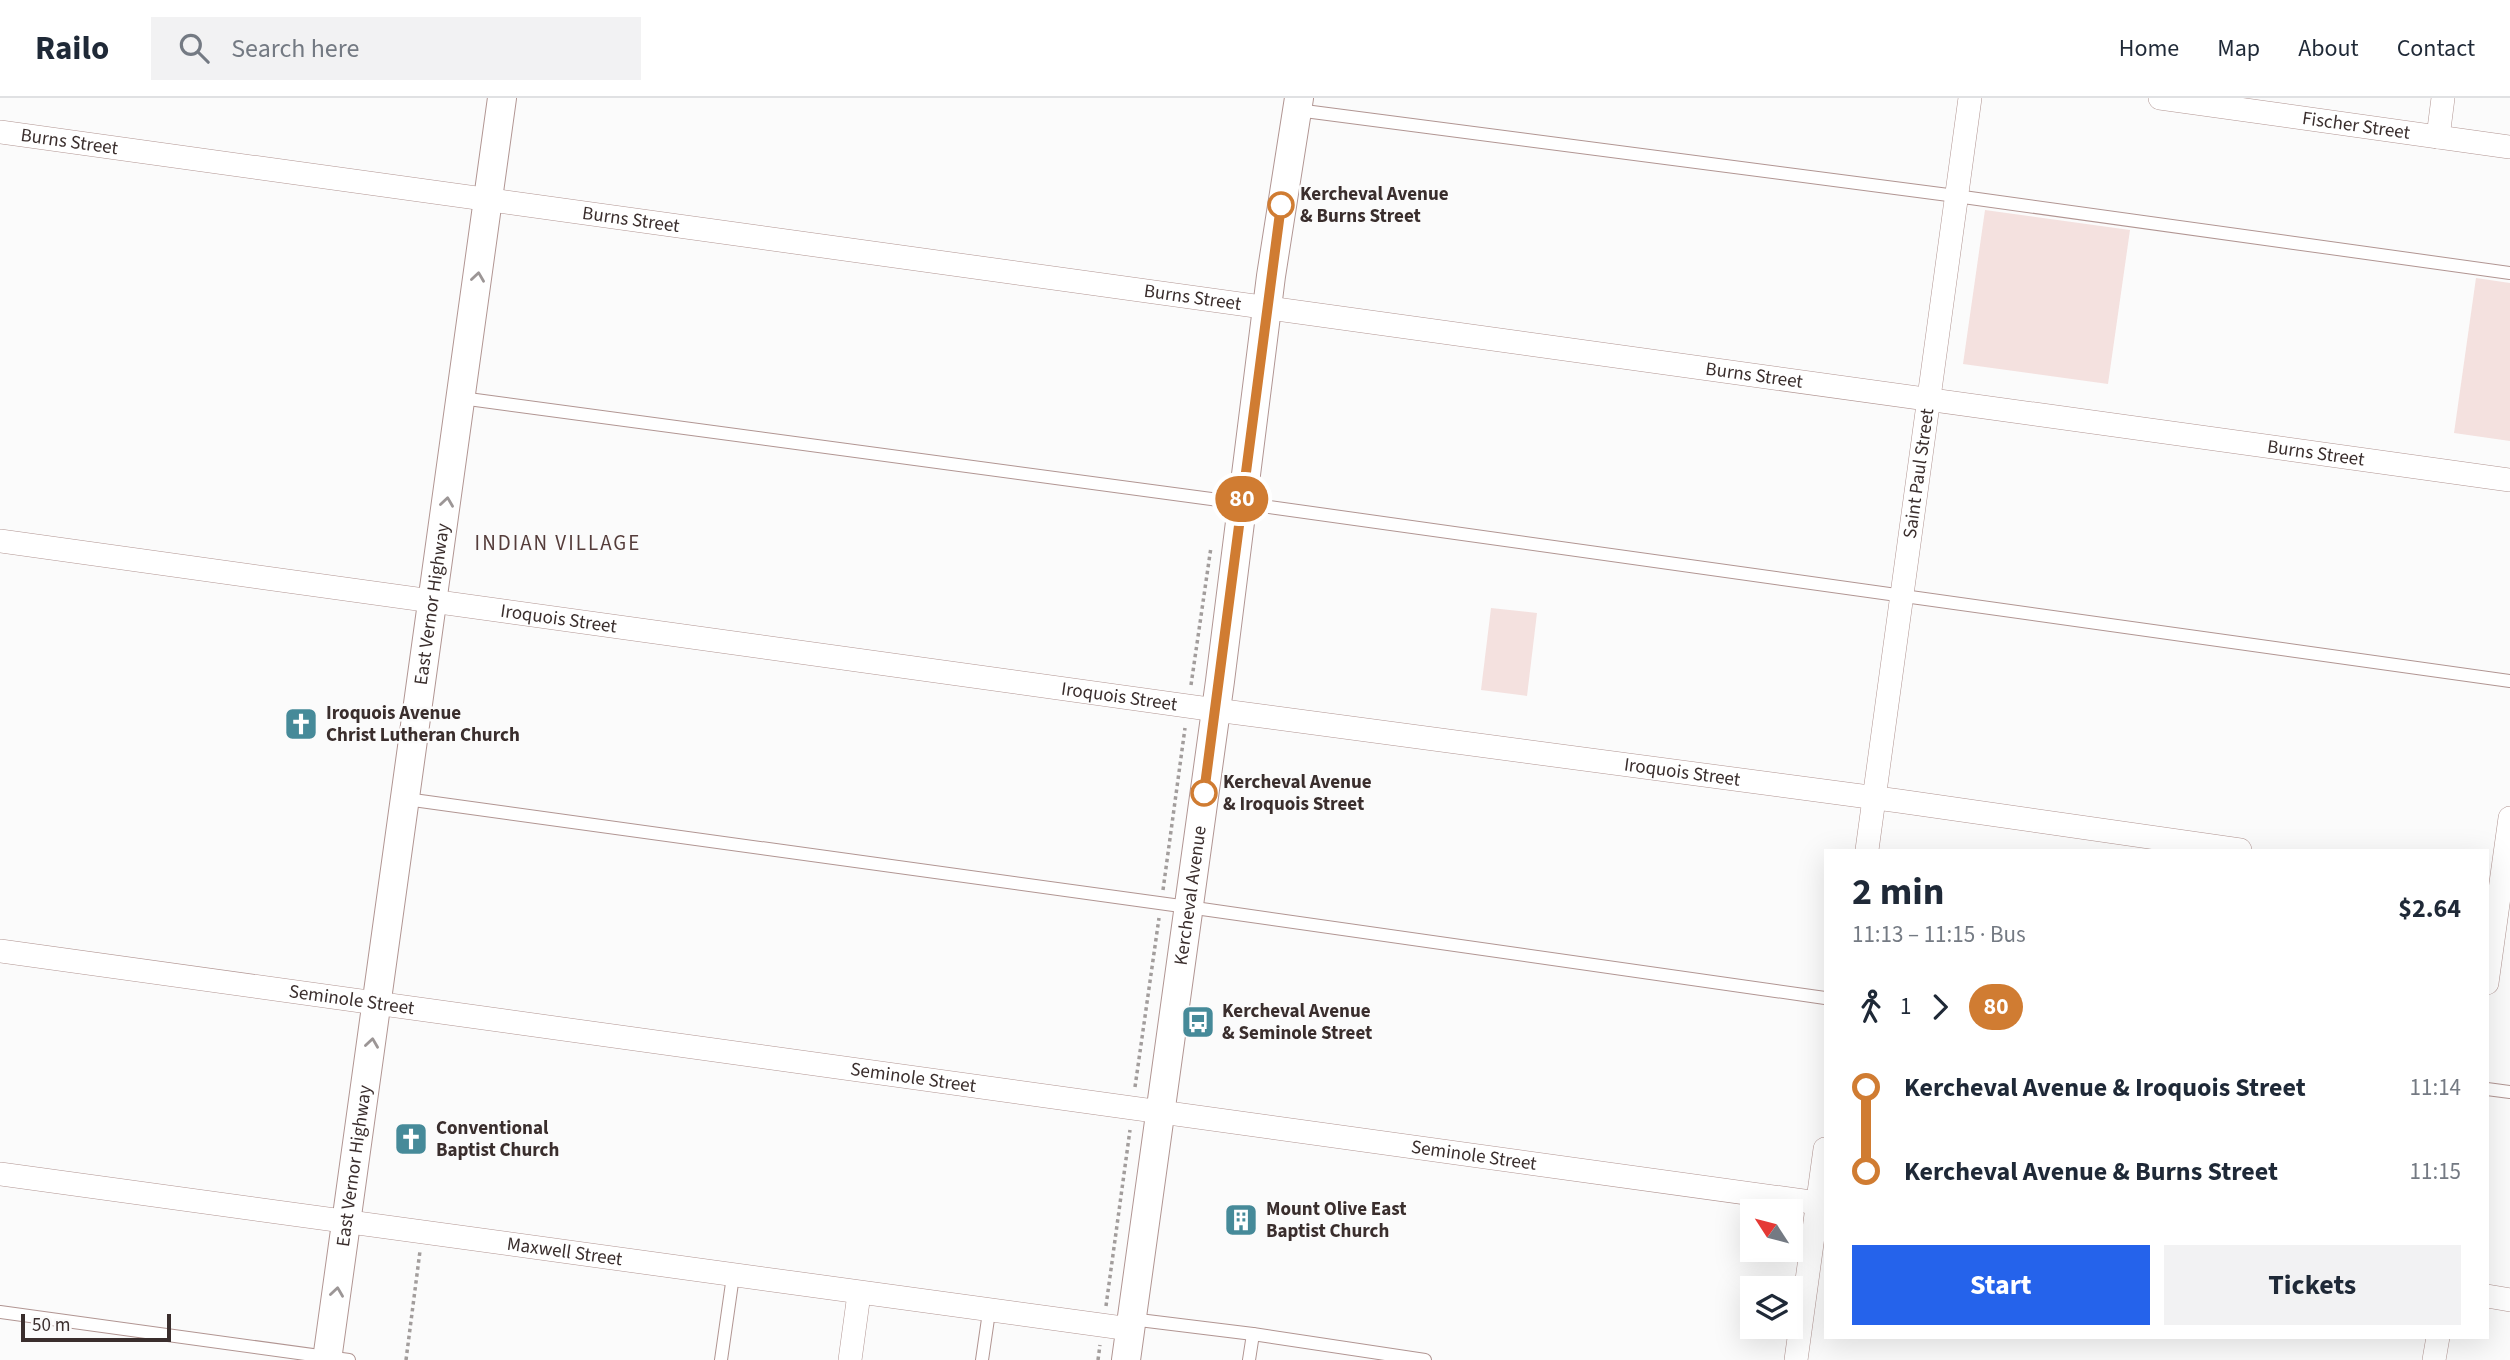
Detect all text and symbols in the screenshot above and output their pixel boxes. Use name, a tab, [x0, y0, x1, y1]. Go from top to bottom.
search box	[151, 17, 641, 80]
text: Railo	[35, 25, 109, 72]
icon: search	[175, 29, 213, 67]
text: Search here	[231, 30, 359, 67]
text: Home	[2119, 31, 2179, 66]
text: Map	[2217, 31, 2260, 66]
text: About	[2298, 31, 2359, 66]
text: Contact	[2397, 31, 2475, 66]
street label: Fischer Street	[2300, 105, 2412, 146]
street label: Burns Street	[19, 122, 120, 162]
place label: Kercheval Avenue & Burns Street	[1300, 181, 1449, 230]
marker: Kercheval Avenue & Burns Street	[1268, 192, 1294, 218]
street label: Burns Street	[581, 199, 682, 240]
one-way arrow	[470, 271, 485, 282]
street label: Burns Street	[1142, 277, 1244, 318]
street label: Burns Street	[1704, 355, 1805, 395]
street label: Saint Paul Street	[1896, 406, 1941, 540]
street label: Burns Street	[2265, 433, 2367, 473]
line badge: 80	[1210, 476, 1274, 522]
text: 80	[1229, 481, 1255, 516]
one-way arrow	[439, 496, 454, 508]
street label: East Vernor Highway	[407, 522, 456, 687]
district label: INDIAN VILLAGE	[475, 528, 641, 558]
street label: Iroquois Street	[499, 597, 619, 640]
street label: Iroquois Street	[1059, 675, 1180, 718]
place label: Iroquois Avenue Christ Lutheran Church	[326, 700, 520, 749]
church icon: Iroquois Avenue Christ Lutheran Church	[282, 705, 320, 743]
street label: Iroquois Street	[1622, 751, 1743, 793]
place label: Kercheval Avenue & Iroquois Street	[1223, 769, 1372, 818]
marker: Kercheval Avenue & Iroquois Street	[1191, 780, 1217, 806]
street label: Kercheval Avenue	[1167, 824, 1213, 967]
text: 2 min	[1852, 865, 1944, 919]
text: $2.64	[2398, 890, 2461, 927]
text: 11:13 – 11:15 · Bus	[1852, 918, 2026, 951]
street label: Seminole Street	[287, 978, 417, 1022]
icon: walk	[1852, 988, 1890, 1026]
icon: forward	[1921, 988, 1959, 1026]
text: 80	[1983, 989, 2009, 1024]
text: 1	[1900, 990, 1911, 1023]
place label: Kercheval Avenue & Seminole Street	[1222, 998, 1372, 1047]
bus stop icon: Kercheval Avenue & Seminole Street	[1179, 1003, 1217, 1041]
one-way arrow	[364, 1037, 379, 1049]
street label: Seminole Street	[849, 1056, 978, 1100]
text: Kercheval Avenue & Iroquois Street	[1904, 1069, 2306, 1106]
text: 11:14	[2410, 1071, 2461, 1104]
street label: East Vernor Highway	[329, 1083, 379, 1248]
place label: Conventional Baptist Church	[436, 1115, 559, 1164]
church icon: Conventional Baptist Church	[392, 1120, 430, 1158]
street label: Seminole Street	[1409, 1133, 1539, 1177]
text: Kercheval Avenue & Burns Street	[1904, 1153, 2278, 1190]
text: 11:15	[2410, 1155, 2461, 1188]
place label: Mount Olive East Baptist Church	[1266, 1196, 1407, 1245]
north arrow	[1740, 1199, 1802, 1262]
map controls	[1740, 1199, 1803, 1339]
building icon: Mount Olive East Baptist Church	[1222, 1201, 1260, 1239]
street label: Maxwell Street	[505, 1230, 625, 1273]
button: Start	[1852, 1245, 2150, 1325]
button: Tickets	[2164, 1245, 2461, 1325]
button: layers	[1740, 1276, 1803, 1339]
one-way arrow	[329, 1287, 344, 1298]
scale bar	[21, 1311, 172, 1343]
text: 50 m	[32, 1312, 70, 1339]

